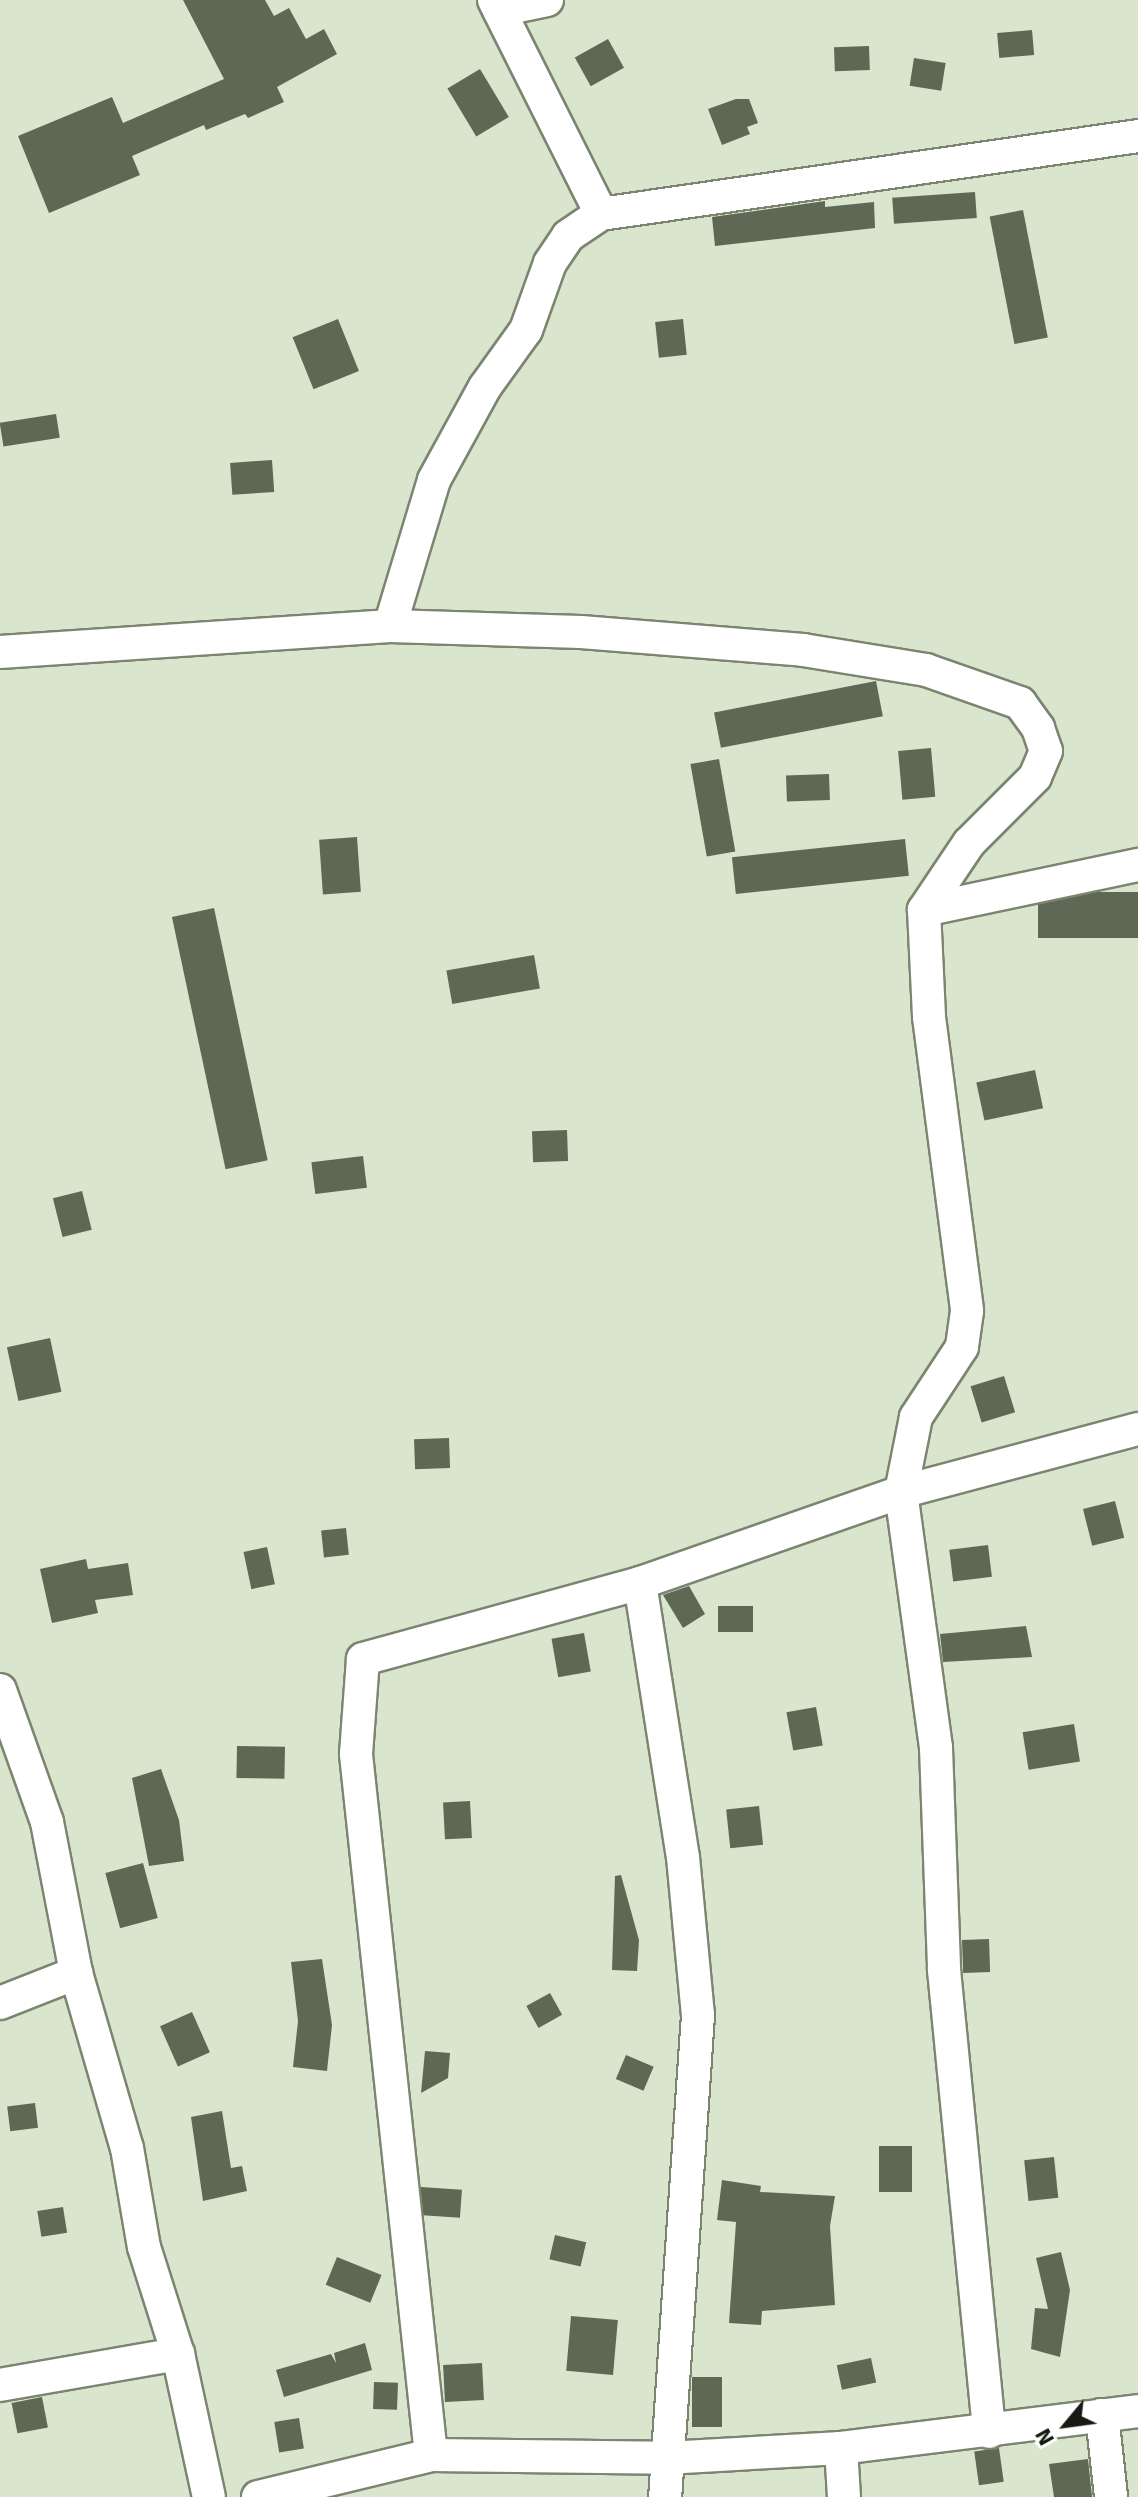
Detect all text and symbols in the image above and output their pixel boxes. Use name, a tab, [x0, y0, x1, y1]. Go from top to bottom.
north arrow	[1026, 2385, 1106, 2465]
text: N	[1029, 2424, 1060, 2450]

